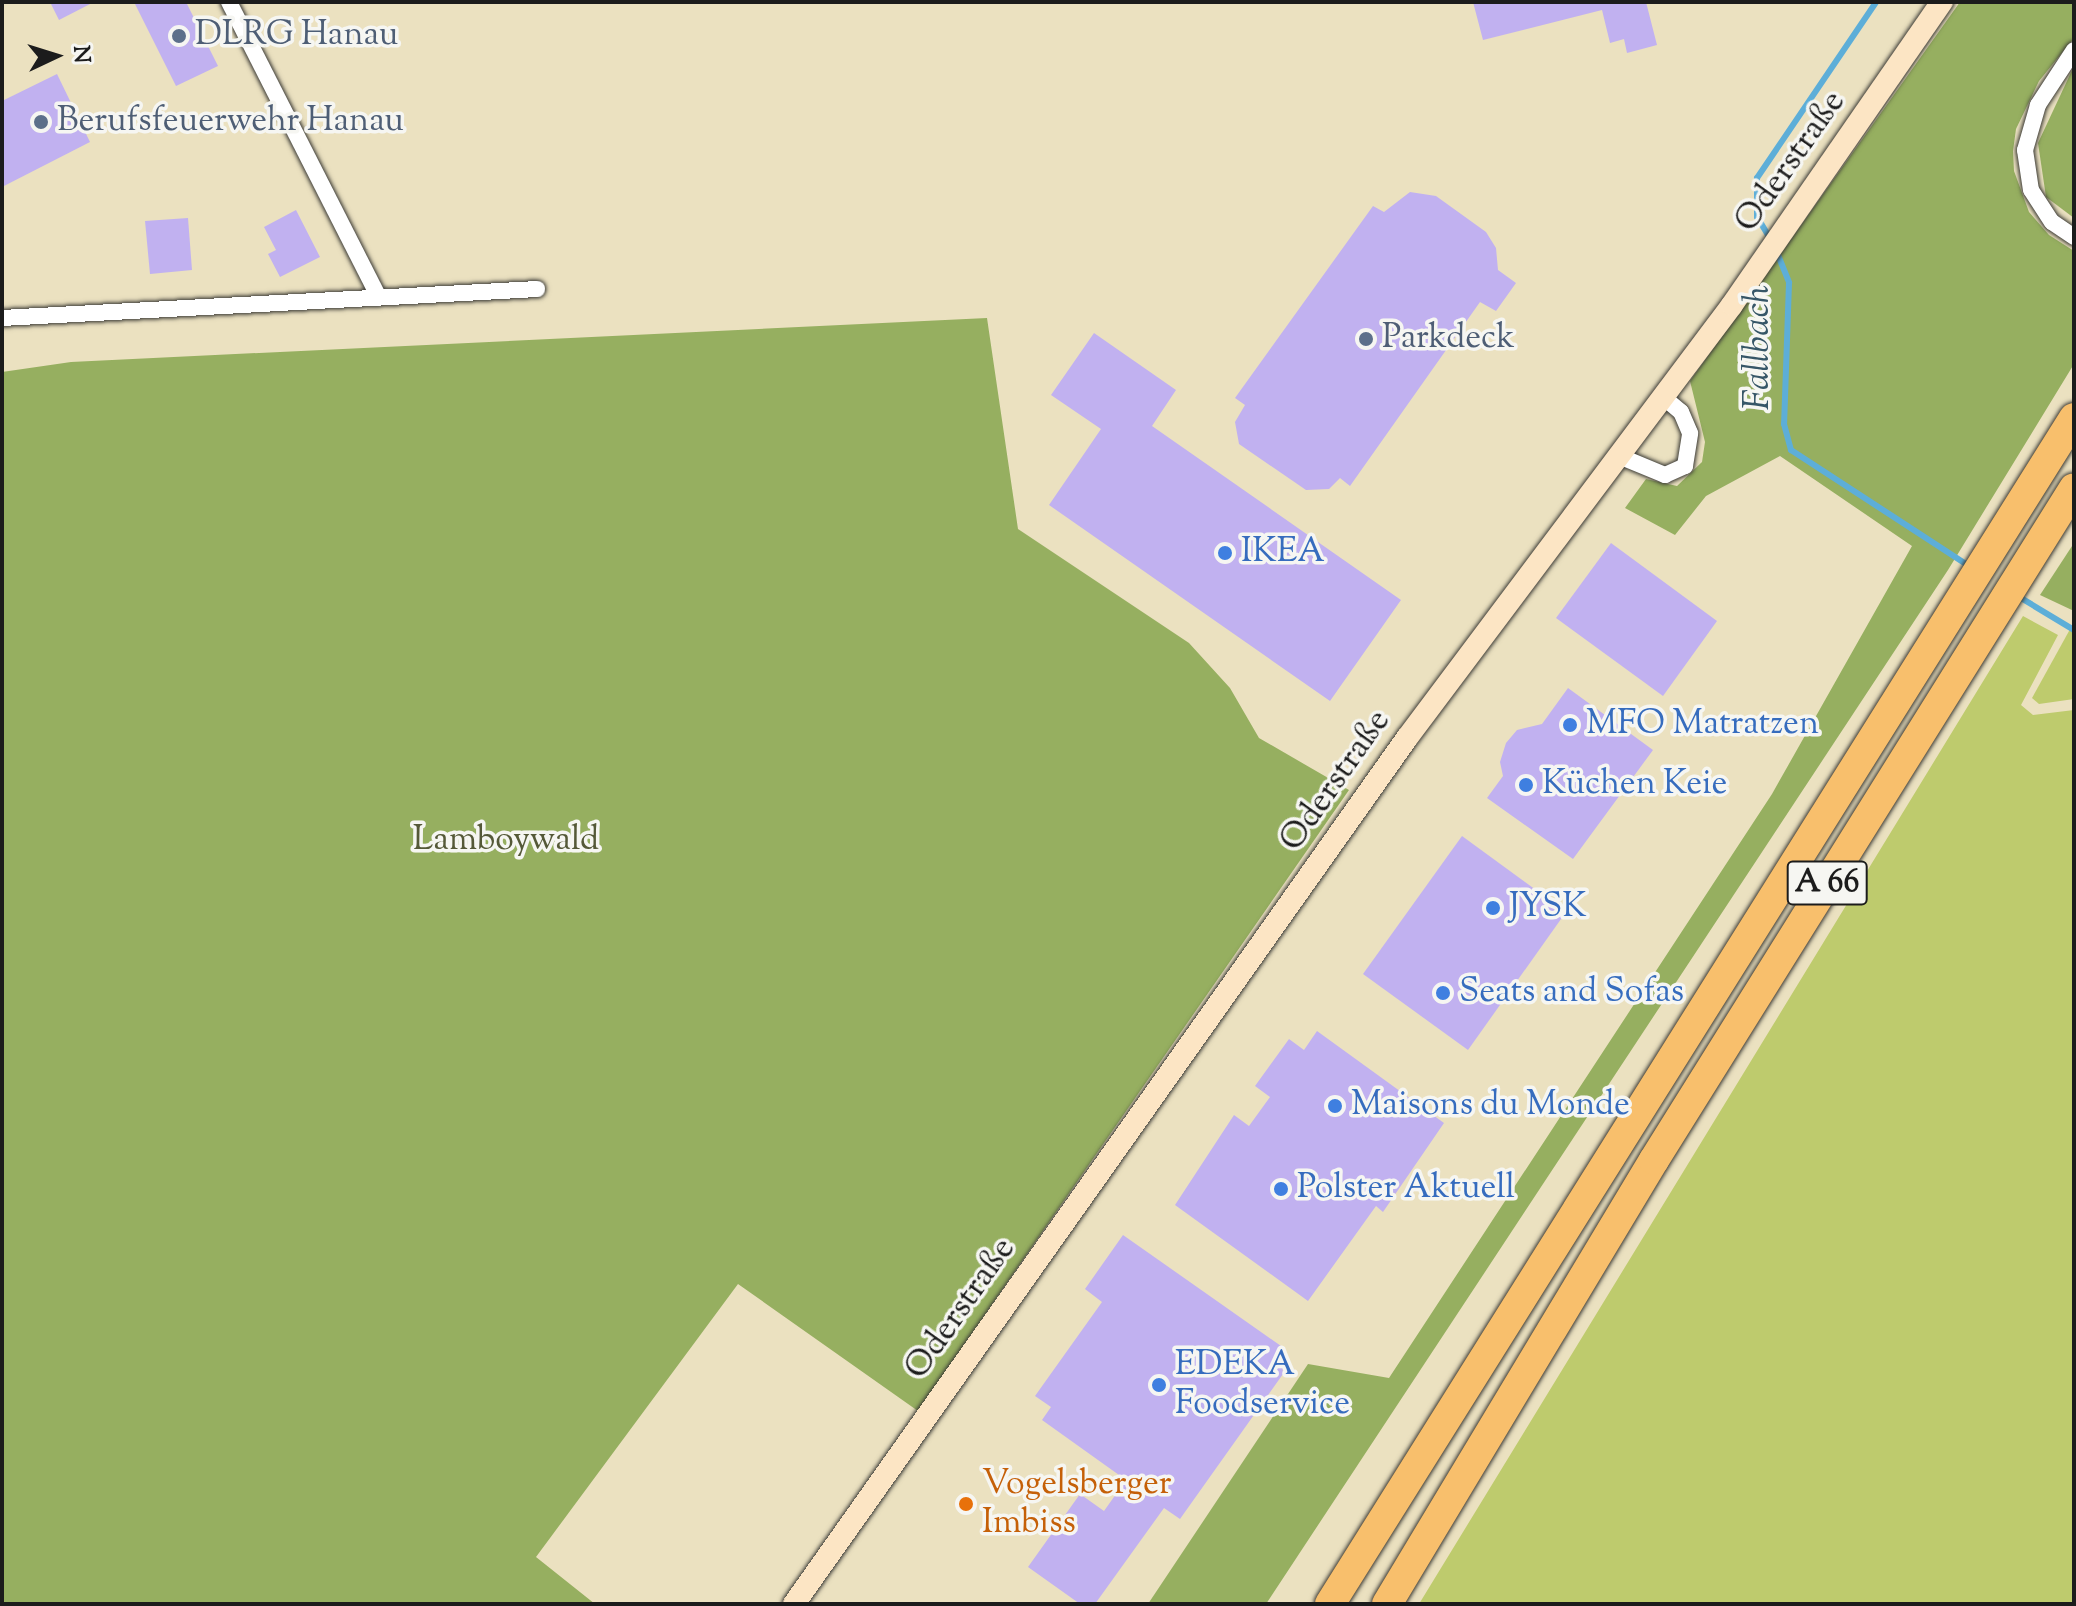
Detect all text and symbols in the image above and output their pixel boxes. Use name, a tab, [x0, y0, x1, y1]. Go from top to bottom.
north arrow	[16, 16, 96, 96]
place label: DLRG Hanau	[195, 16, 398, 56]
marker: DLRG Hanau	[170, 27, 188, 45]
text: N	[63, 44, 97, 64]
street label: Oderstraße	[1727, 83, 1855, 241]
place label: Berufsfeuerwehr Hanau	[57, 102, 404, 142]
marker: Berufsfeuerwehr Hanau	[32, 113, 50, 131]
water label: Fallbach	[1738, 285, 1782, 411]
place label: Parkdeck	[1382, 319, 1515, 359]
marker: Parkdeck	[1357, 330, 1375, 348]
place label: IKEA	[1241, 533, 1325, 573]
marker: IKEA	[1216, 544, 1234, 562]
street label: Oderstraße	[1272, 702, 1400, 860]
place label: MFO Matratzen	[1586, 705, 1819, 745]
marker: MFO Matratzen	[1561, 716, 1579, 734]
place label: Küchen Keie	[1542, 765, 1727, 805]
marker: Küchen Keie	[1517, 776, 1535, 794]
park label: Lamboywald	[413, 821, 599, 861]
road number: A 66	[1785, 855, 1869, 911]
place label: JYSK	[1509, 888, 1587, 928]
marker: JYSK	[1484, 899, 1502, 917]
place label: Seats and Sofas	[1459, 973, 1684, 1013]
marker: Seats and Sofas	[1434, 984, 1452, 1002]
place label: Maisons du Monde	[1351, 1086, 1630, 1126]
marker: Maisons du Monde	[1326, 1097, 1344, 1115]
place label: Polster Aktuell	[1297, 1169, 1515, 1209]
marker: Polster Aktuell	[1272, 1180, 1290, 1198]
street label: Oderstraße	[897, 1230, 1025, 1388]
place label: EDEKA Foodservice	[1175, 1345, 1350, 1424]
marker: EDEKA Foodservice	[1150, 1376, 1168, 1394]
place label: Vogelsberger Imbiss	[982, 1464, 1172, 1544]
marker: Vogelsberger Imbiss	[957, 1495, 975, 1513]

